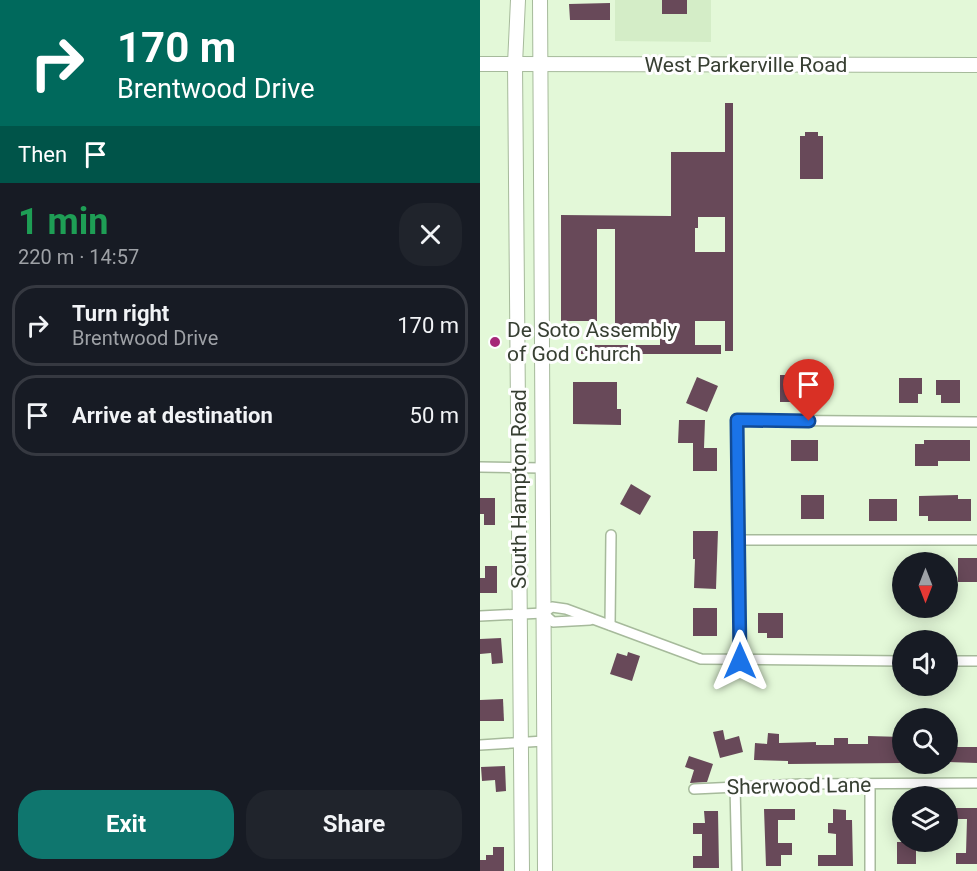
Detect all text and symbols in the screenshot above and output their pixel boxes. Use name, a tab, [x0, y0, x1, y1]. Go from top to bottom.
text: 170 m	[117, 23, 236, 72]
icon: right	[18, 24, 96, 102]
street label: West Parkerville Road	[645, 53, 847, 77]
text: Brentwood Drive	[117, 73, 314, 105]
icon: arrive	[79, 138, 112, 171]
text: Then	[18, 142, 67, 167]
text: 1 min	[18, 201, 109, 243]
button: close	[399, 203, 462, 266]
text: 220 m · 14:57	[18, 245, 139, 269]
text: Turn right	[72, 301, 169, 326]
icon: right	[21, 309, 54, 342]
text: 170 m	[397, 313, 459, 338]
place label: De Soto Assembly of God Church	[507, 318, 677, 366]
text: Brentwood Drive	[72, 326, 218, 350]
marker: De Soto Assembly of God Church	[488, 335, 502, 349]
pin	[783, 359, 834, 421]
icon: arrive	[792, 368, 825, 401]
street label: South Hampton Road	[507, 389, 531, 589]
icon: arrive	[21, 399, 54, 432]
text: Arrive at destination	[72, 403, 273, 428]
text: 50 m	[410, 403, 459, 428]
north arrow	[892, 552, 958, 618]
map controls	[892, 552, 958, 852]
position arrow	[708, 629, 772, 693]
button: sound	[892, 630, 958, 696]
button: search	[892, 708, 958, 774]
street label: Sherwood Lane	[726, 773, 872, 799]
button: layers	[892, 786, 958, 852]
button: Exit	[18, 790, 234, 859]
button: Share	[246, 790, 462, 859]

